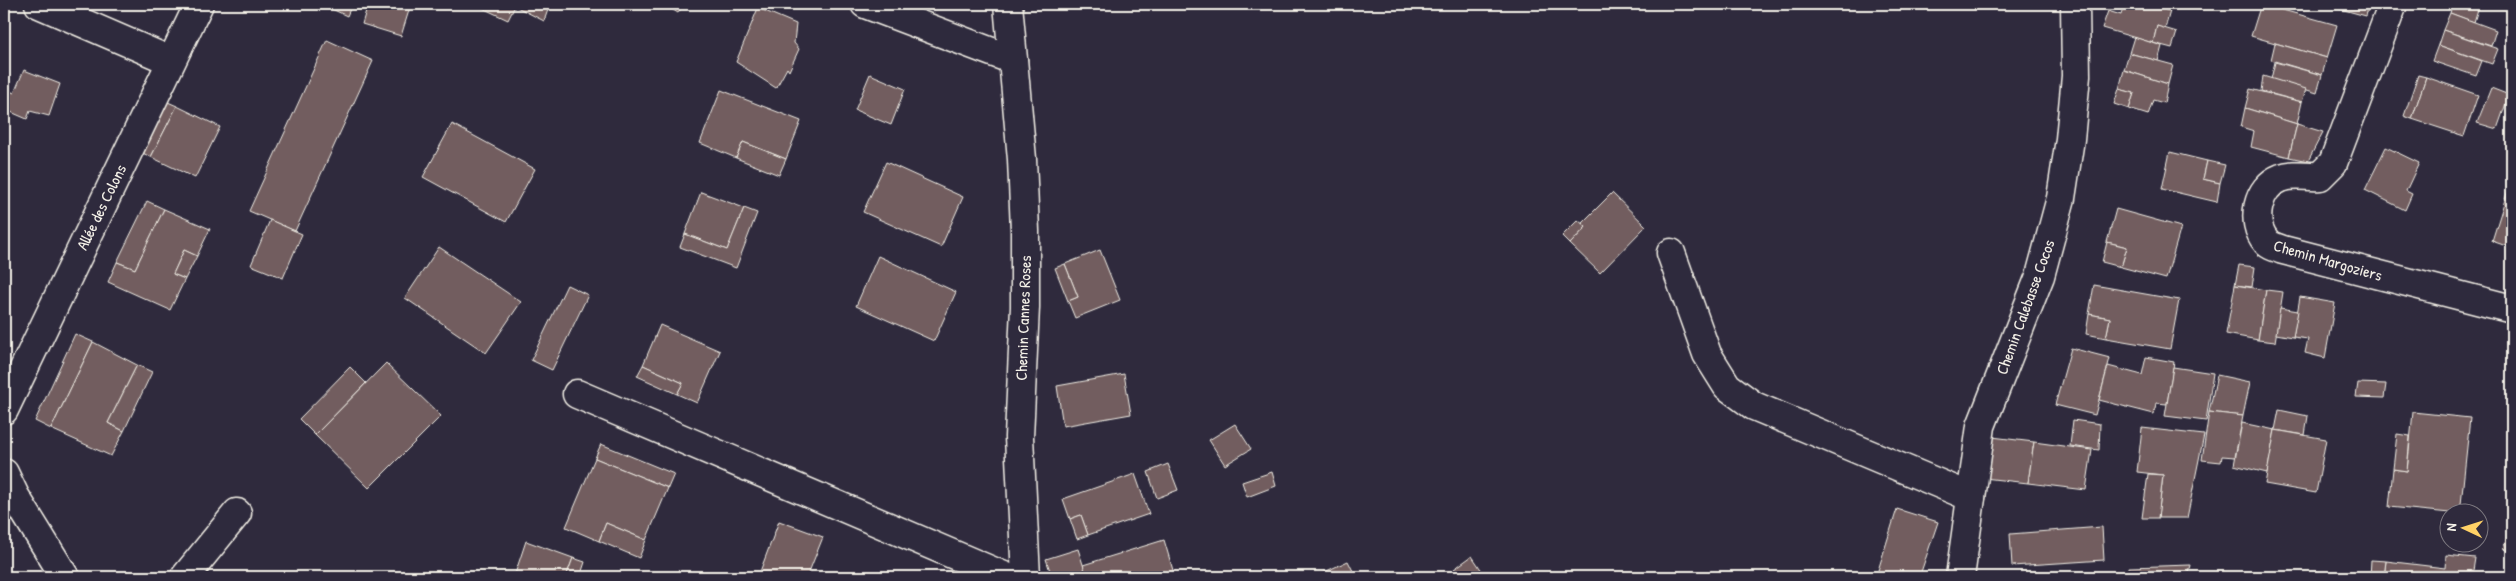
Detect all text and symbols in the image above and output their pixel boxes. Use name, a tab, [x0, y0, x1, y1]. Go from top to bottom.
street label: Allée des Colons	[71, 160, 131, 254]
street label: Chemin Margoziers	[2271, 234, 2385, 286]
street label: Chemin Calebasse Cocos	[1990, 236, 2060, 378]
street label: Chemin Cannes Roses	[1010, 255, 1036, 381]
north arrow	[2438, 504, 2488, 554]
text: N	[2441, 522, 2460, 531]

